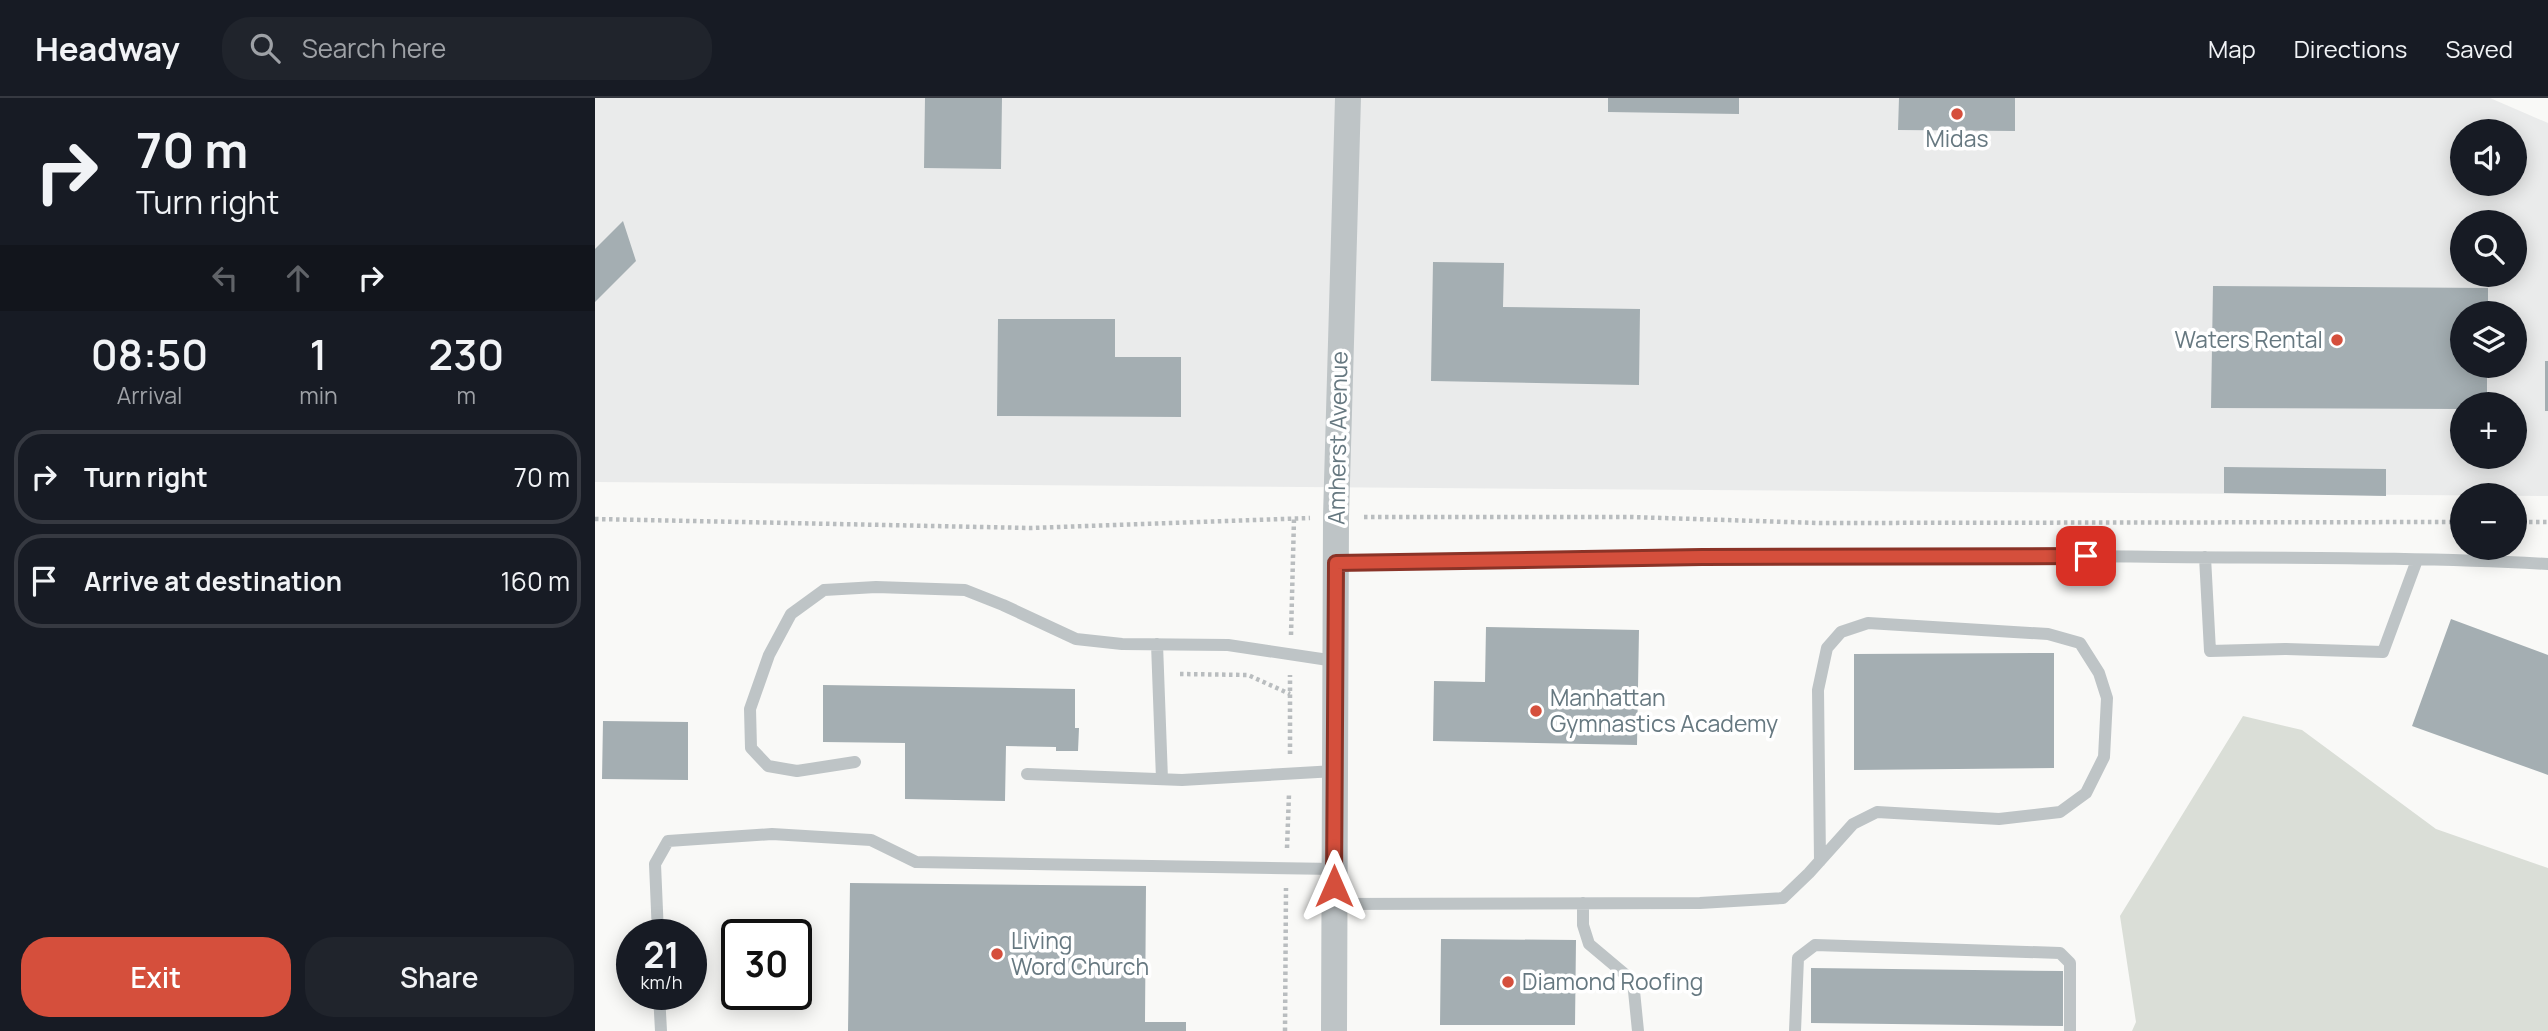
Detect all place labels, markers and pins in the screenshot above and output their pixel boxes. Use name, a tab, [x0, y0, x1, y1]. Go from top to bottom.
marker: Midas	[1949, 106, 1965, 122]
place label: Midas	[1925, 122, 1989, 154]
place label: Waters Rental	[2174, 323, 2323, 355]
marker: Waters Rental	[2329, 332, 2345, 348]
pin	[2056, 526, 2116, 586]
place label: Manhattan Gymnastics Academy	[1550, 681, 1778, 739]
marker: Manhattan Gymnastics Academy	[1528, 703, 1544, 719]
place label: Living Word Church	[1011, 924, 1149, 982]
marker: Living Word Church	[989, 946, 1005, 962]
place label: Diamond Roofing	[1522, 965, 1703, 997]
marker: Diamond Roofing	[1500, 974, 1516, 990]

